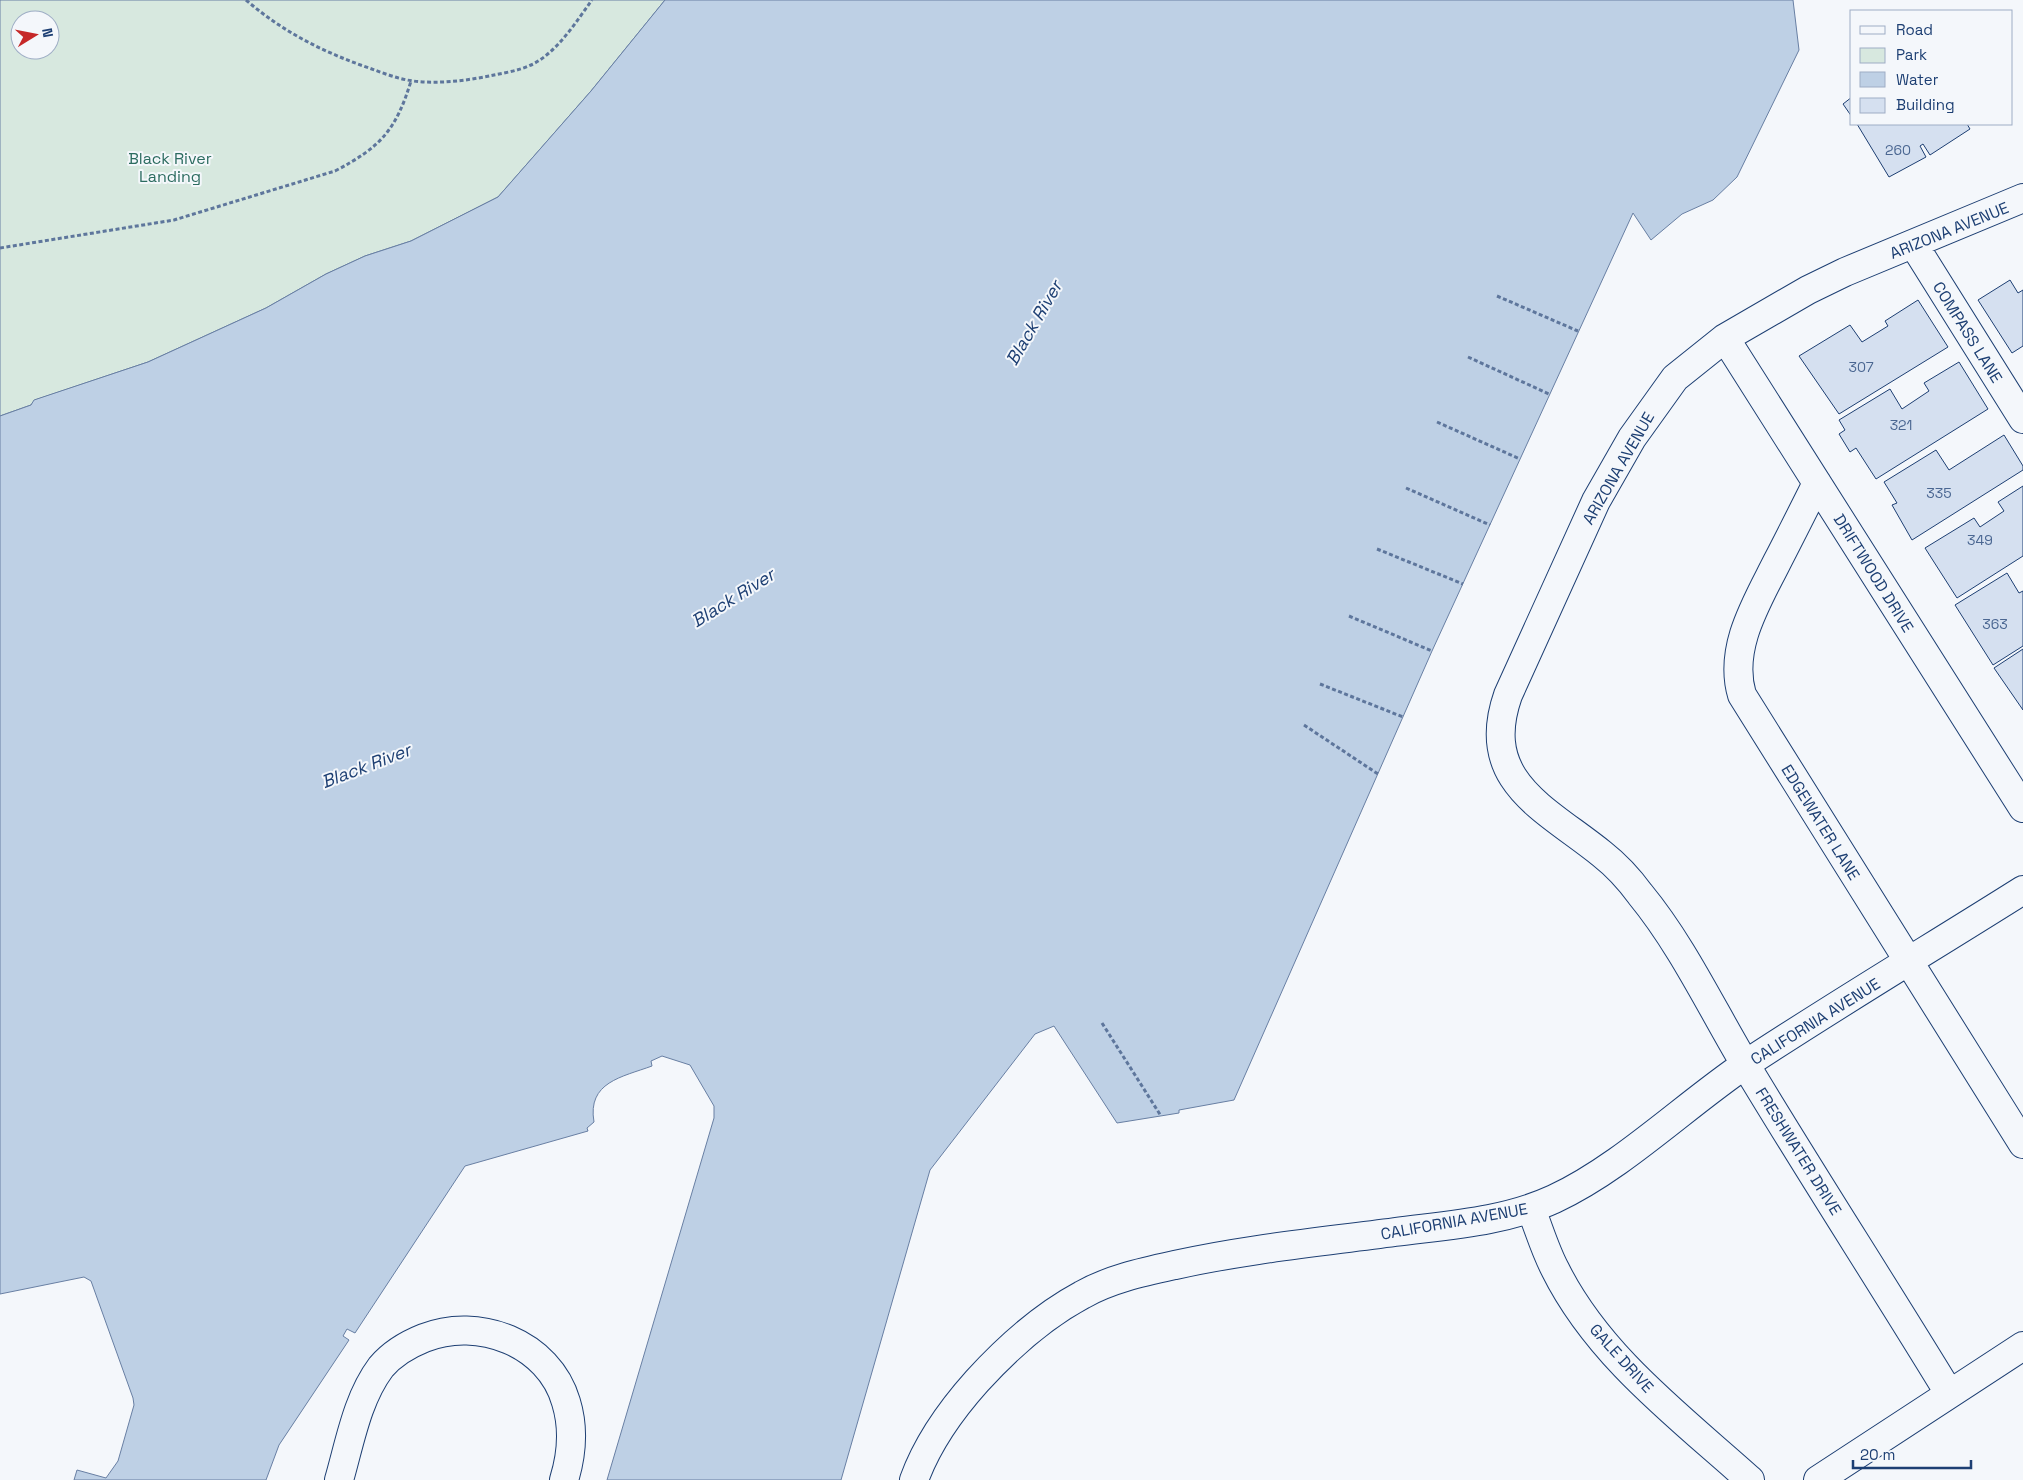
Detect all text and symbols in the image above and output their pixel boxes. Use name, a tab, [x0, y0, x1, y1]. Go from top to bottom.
north arrow	[10, 10, 60, 60]
legend	[1850, 10, 2013, 125]
text: Road	[1896, 20, 1933, 39]
text: N	[38, 27, 57, 39]
text: Park	[1896, 45, 1927, 64]
text: Water	[1896, 70, 1939, 89]
text: Building	[1896, 95, 1955, 114]
house number: 260	[1885, 141, 1911, 159]
park label: Black River Landing	[128, 148, 212, 187]
street label: ARIZONA AVENUE	[1887, 197, 2012, 264]
water label: Black River	[1000, 274, 1068, 369]
street label: COMPASS LANE	[1928, 278, 2007, 387]
house number: 307	[1848, 358, 1874, 376]
street label: ARIZONA AVENUE	[1578, 408, 1659, 528]
house number: 321	[1890, 416, 1912, 434]
house number: 335	[1926, 484, 1952, 502]
street label: DRIFTWOOD DRIVE	[1829, 510, 1918, 636]
house number: 349	[1967, 531, 1993, 549]
water label: Black River	[687, 562, 781, 632]
house number: 363	[1982, 615, 2008, 633]
water label: Black River	[318, 737, 416, 793]
street label: EDGEWATER LANE	[1777, 760, 1865, 884]
street label: CALIFORNIA AVENUE	[1747, 973, 1884, 1070]
street label: FRESHWATER DRIVE	[1751, 1084, 1846, 1219]
street label: CALIFORNIA AVENUE	[1379, 1198, 1529, 1245]
street label: GALE DRIVE	[1585, 1319, 1658, 1397]
scale bar	[1853, 1438, 1970, 1470]
text: 20 m	[1860, 1445, 1895, 1464]

